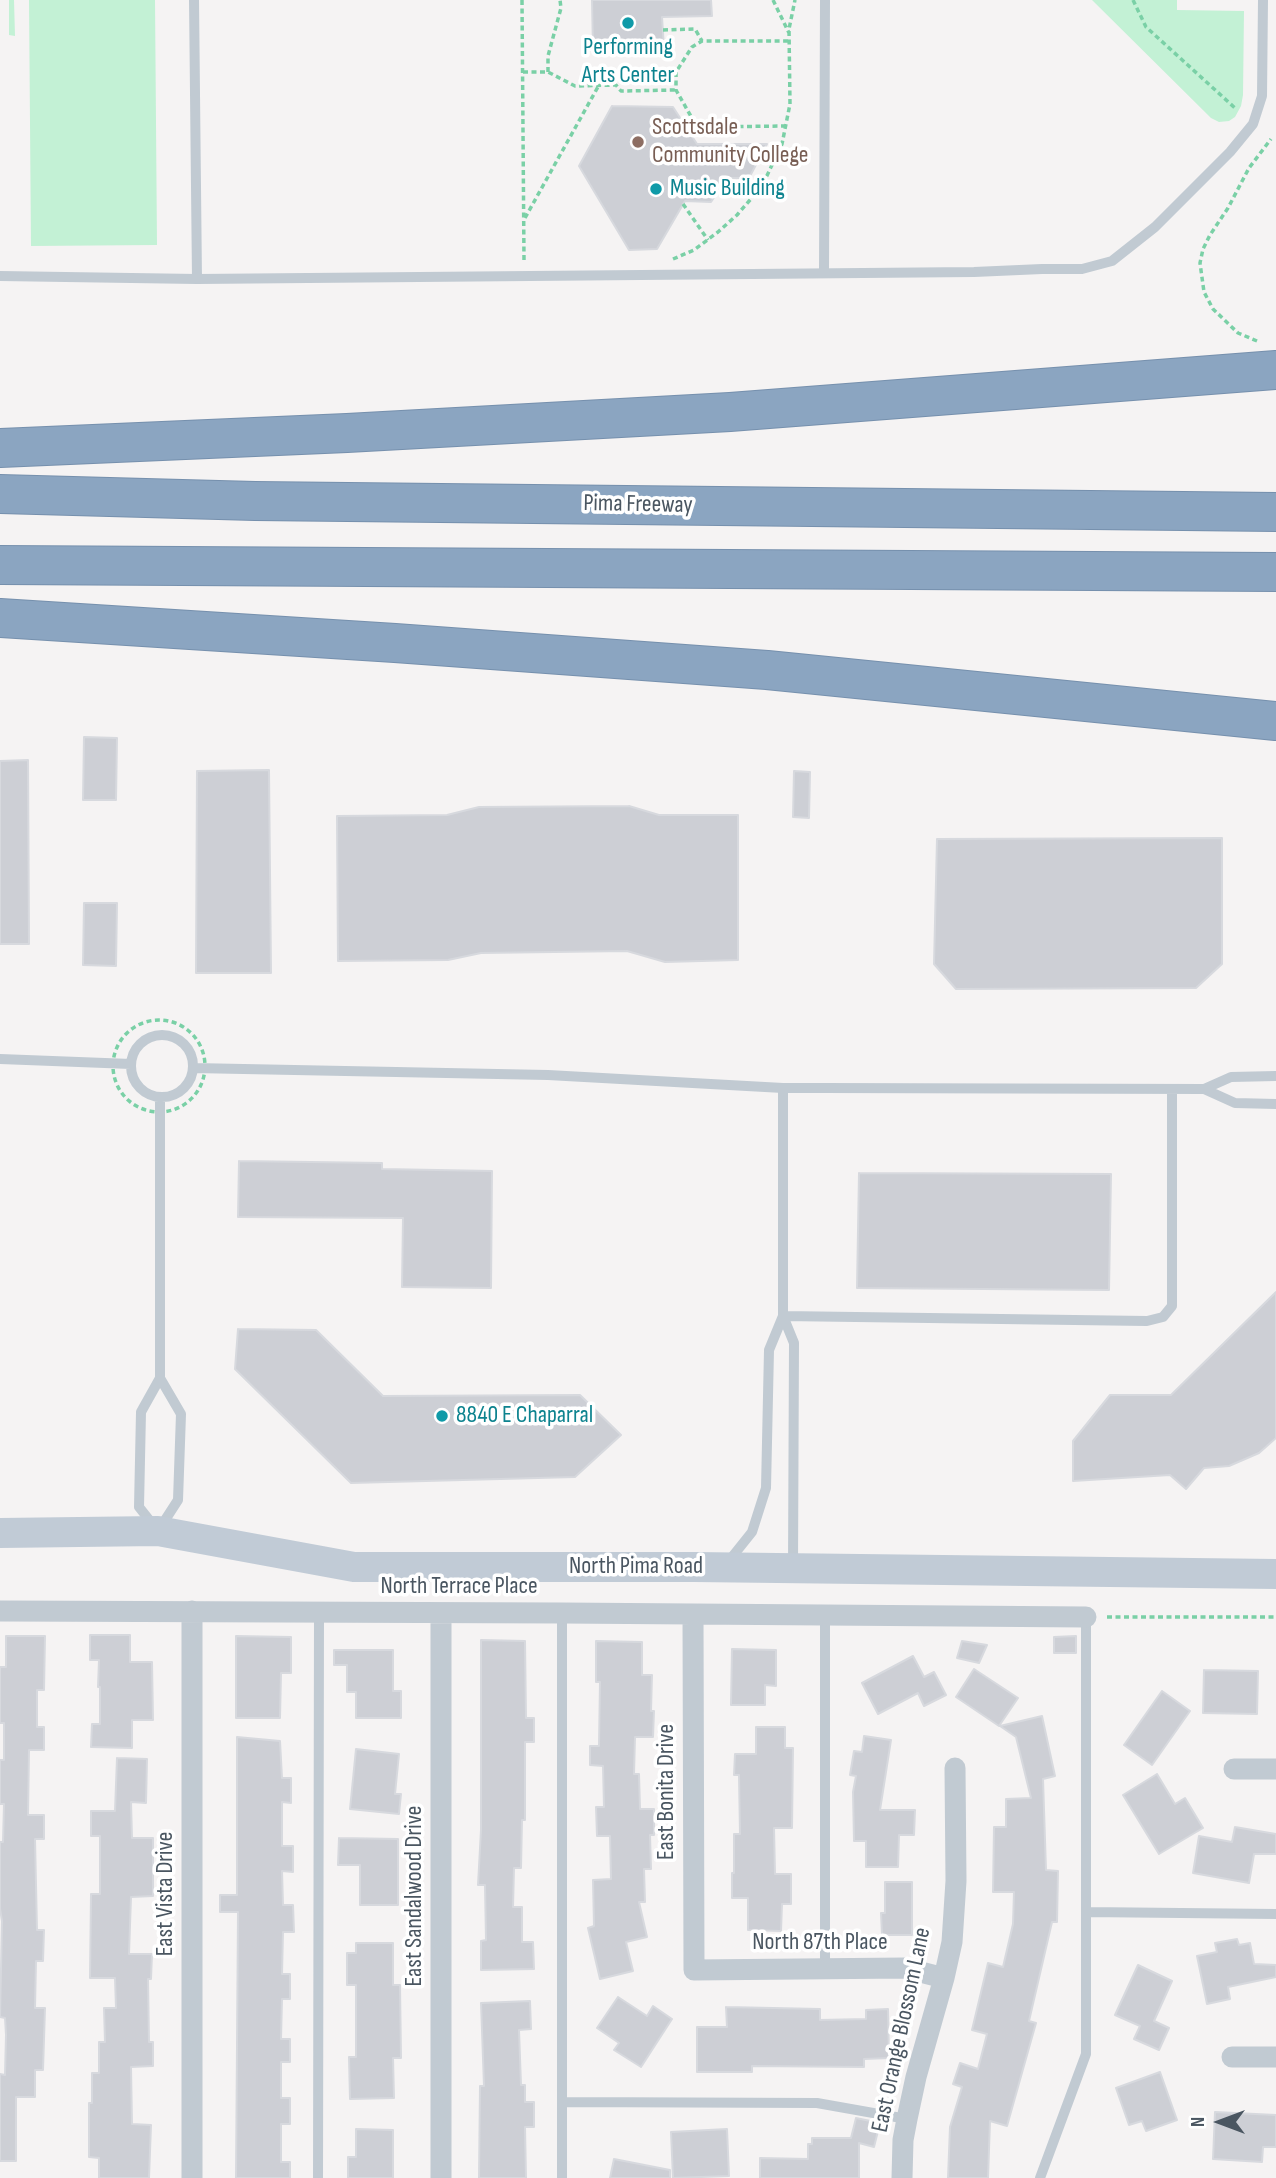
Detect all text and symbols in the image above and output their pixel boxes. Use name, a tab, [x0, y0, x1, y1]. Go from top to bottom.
marker: Performing Arts Center	[620, 15, 636, 31]
place label: Performing Arts Center	[582, 34, 674, 90]
place label: Scottsdale Community College	[652, 114, 809, 170]
marker: Scottsdale Community College	[630, 134, 646, 150]
place label: Music Building	[670, 175, 785, 203]
marker: Music Building	[648, 181, 664, 197]
street label: Pima Freeway	[583, 490, 693, 520]
place label: 8840 E Chaparral	[456, 1402, 593, 1430]
marker: 8840 E Chaparral	[434, 1408, 450, 1424]
street label: North Pima Road	[569, 1553, 703, 1581]
street label: North Terrace Place	[380, 1573, 538, 1601]
street label: East Bonita Drive	[653, 1724, 681, 1860]
street label: East Sandalwood Drive	[401, 1805, 429, 1987]
street label: East Vista Drive	[152, 1832, 180, 1956]
street label: East Orange Blossom Lane	[866, 1925, 938, 2135]
street label: North 87th Place	[752, 1929, 888, 1957]
north arrow	[1185, 2087, 1255, 2157]
text: N	[1187, 2117, 1210, 2127]

